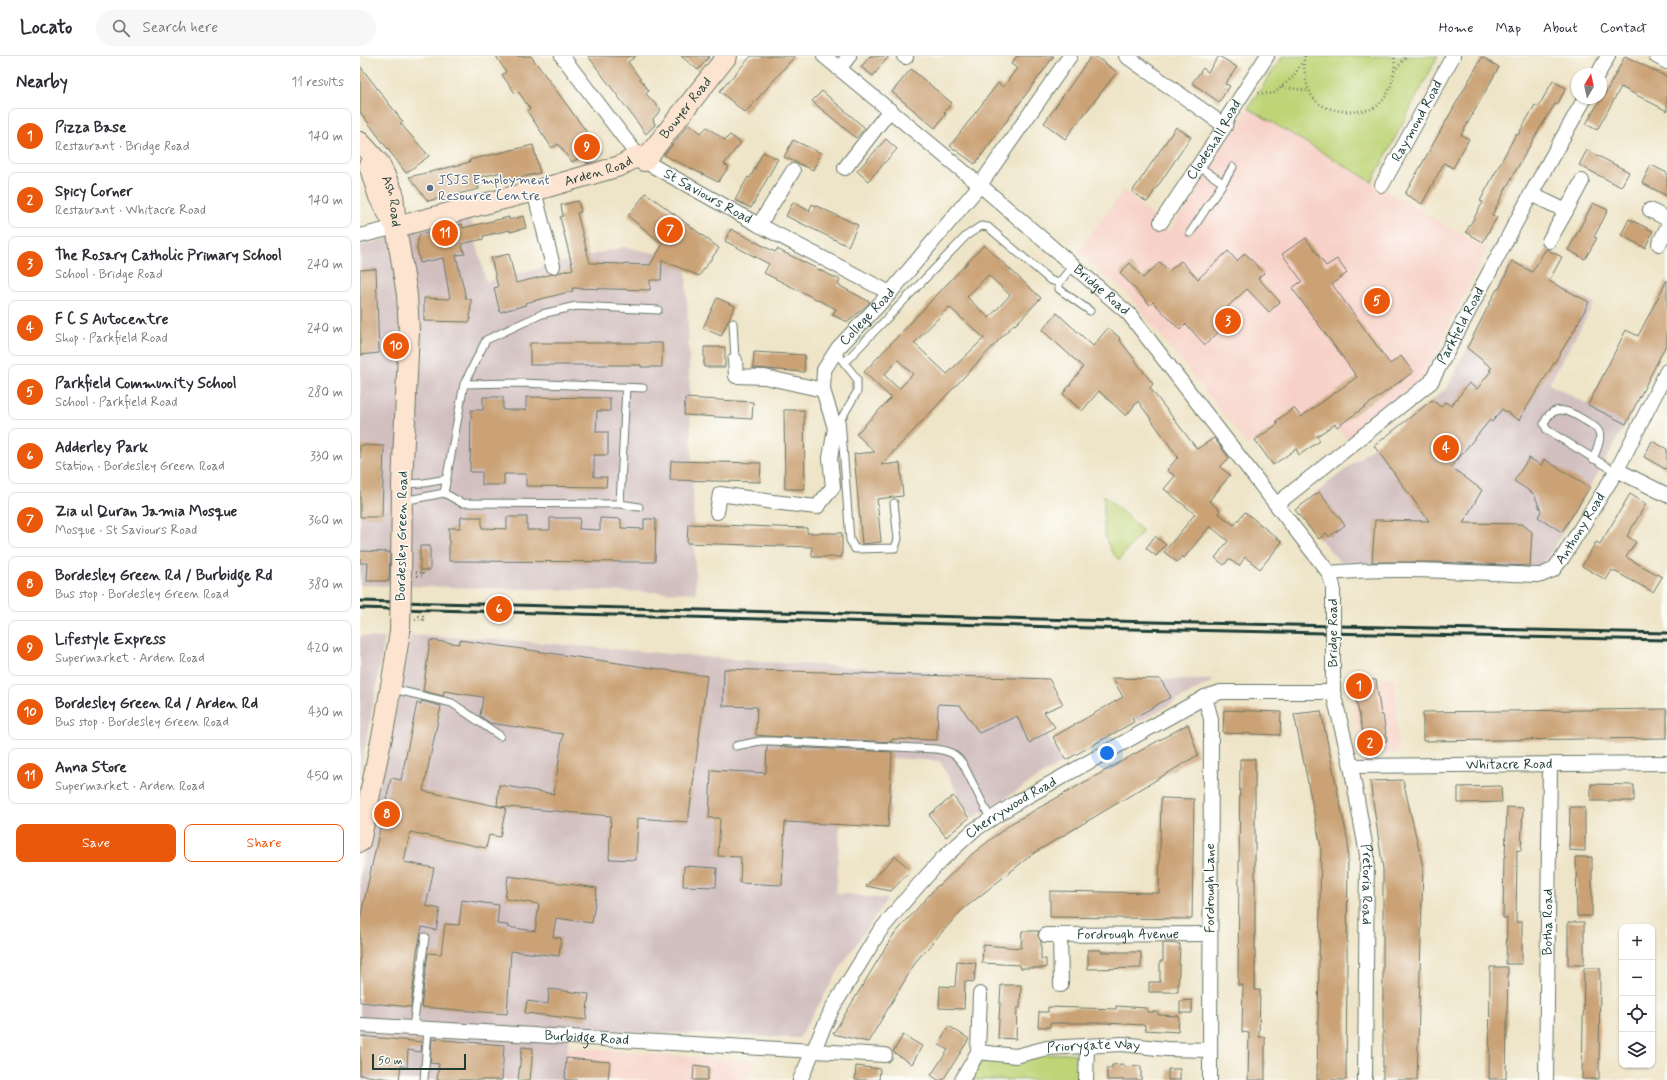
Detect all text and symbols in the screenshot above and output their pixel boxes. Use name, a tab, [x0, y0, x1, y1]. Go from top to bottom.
search box	[96, 10, 376, 46]
text: Locato	[20, 15, 72, 40]
icon: search	[110, 17, 132, 39]
text: Search here	[142, 18, 218, 38]
text: Home	[1439, 19, 1473, 37]
text: Map	[1495, 19, 1521, 37]
text: About	[1543, 19, 1578, 37]
text: Contact	[1600, 19, 1647, 37]
north arrow	[1571, 68, 1607, 104]
text: Nearby	[16, 71, 68, 93]
street label: Bowyer Road	[656, 73, 716, 143]
text: 11 results	[292, 74, 344, 91]
street label: Raymond Road	[1388, 77, 1447, 165]
street label: Clodeshall Road	[1182, 96, 1245, 184]
text: Pizza Base	[55, 118, 126, 138]
text: 1	[27, 128, 33, 145]
text: 140 m	[308, 128, 343, 145]
pin: 9	[574, 132, 600, 162]
text: Restaurant · Bridge Road	[55, 138, 190, 155]
street label: Arden Road	[562, 152, 636, 191]
street label: St Saviours Road	[660, 165, 755, 228]
place label: JSJS Employment Resource Centre	[438, 171, 550, 205]
street label: Ash Road	[377, 172, 405, 228]
text: Spicy Corner	[55, 182, 133, 202]
marker: JSJS Employment Resource Centre	[425, 183, 435, 193]
text: 2	[27, 192, 33, 209]
text: 140 m	[308, 192, 343, 209]
text: Restaurant · Whitacre Road	[55, 202, 206, 219]
pin: 7	[657, 215, 683, 245]
pin: 11	[432, 218, 458, 248]
text: The Rosary Catholic Primary School	[55, 246, 282, 266]
text: 3	[27, 256, 33, 273]
text: 240 m	[307, 256, 343, 273]
street label: Bridge Road	[1069, 261, 1133, 320]
text: School · Bridge Road	[55, 266, 163, 283]
street label: College Road	[836, 284, 899, 350]
street label: Parkfield Road	[1433, 284, 1489, 368]
pin: 5	[1364, 286, 1390, 316]
pin: 3	[1215, 306, 1241, 336]
text: F C S Autocentre	[55, 310, 169, 330]
text: 4	[26, 320, 34, 337]
text: 240 m	[307, 320, 343, 337]
text: Shop · Parkfield Road	[55, 330, 168, 347]
pin: 10	[383, 331, 409, 361]
text: Parkfield Community School	[55, 374, 237, 394]
text: 5	[26, 384, 34, 401]
text: 280 m	[308, 384, 343, 401]
text: School · Parkfield Road	[55, 394, 177, 411]
pin: 4	[1433, 433, 1459, 463]
text: Adderley Park	[55, 438, 148, 458]
text: 6	[27, 448, 33, 465]
text: 330 m	[310, 448, 343, 465]
text: Station · Bordesley Green Road	[55, 458, 225, 475]
street label: Bordesley Green Road	[392, 471, 412, 601]
street label: Anthony Road	[1552, 489, 1610, 568]
text: Zia ul Quran Jamia Mosque	[55, 502, 237, 522]
text: 7	[26, 512, 34, 529]
text: 360 m	[308, 512, 343, 529]
text: Mosque · St Saviours Road	[55, 522, 197, 539]
text: Bordesley Green Rd / Burbidge Rd	[55, 566, 272, 586]
text: 8	[26, 576, 34, 593]
text: 380 m	[308, 576, 343, 593]
text: Bus stop · Bordesley Green Road	[55, 586, 229, 603]
pin: 6	[486, 594, 512, 624]
street label: Bridge Road	[1324, 598, 1342, 668]
text: Lifestyle Express	[55, 630, 166, 650]
text: 9	[27, 640, 33, 657]
text: 420 m	[307, 640, 343, 657]
text: Supermarket · Arden Road	[55, 650, 205, 667]
pin: 1	[1346, 671, 1372, 701]
text: Bordesley Green Rd / Arden Rd	[55, 694, 258, 714]
text: 10	[23, 704, 37, 721]
text: 430 m	[308, 704, 343, 721]
text: Bus stop · Bordesley Green Road	[55, 714, 229, 731]
pin: 2	[1357, 728, 1383, 758]
your location	[1097, 743, 1117, 763]
street label: Whitacre Road	[1466, 755, 1552, 774]
text: Anna Store	[55, 758, 127, 778]
text: 11	[24, 768, 36, 785]
text: 450 m	[307, 768, 343, 785]
street label: Cherrywood Road	[961, 773, 1060, 843]
text: Supermarket · Arden Road	[55, 778, 205, 795]
pin: 8	[374, 799, 400, 829]
button: Save	[16, 824, 176, 862]
button: Share	[184, 824, 344, 862]
street label: Fordrough Lane	[1201, 843, 1219, 933]
street label: Pretoria Road	[1356, 843, 1376, 925]
street label: Botha Road	[1539, 888, 1557, 956]
map controls	[1619, 924, 1655, 1068]
button: +	[1619, 924, 1655, 960]
street label: Fordrough Avenue	[1077, 925, 1179, 944]
button: −	[1619, 960, 1655, 996]
button: locate	[1619, 996, 1655, 1032]
street label: Burbidge Road	[544, 1027, 629, 1049]
button: layers	[1619, 1032, 1655, 1068]
street label: Priorygate Way	[1046, 1035, 1141, 1057]
scale bar	[372, 1052, 466, 1071]
text: 50 m	[378, 1054, 403, 1068]

